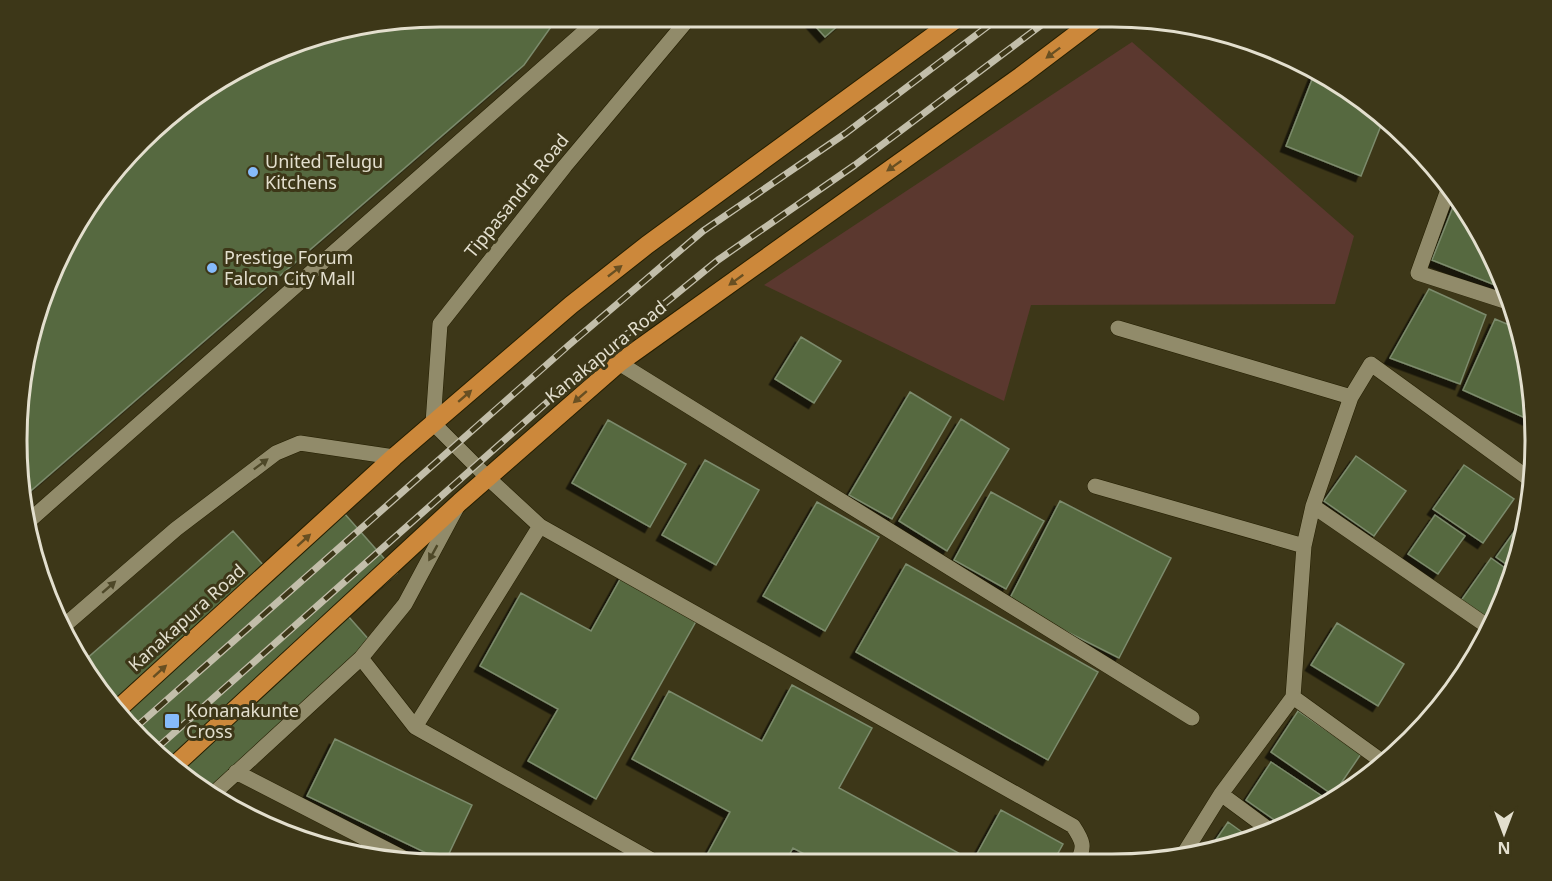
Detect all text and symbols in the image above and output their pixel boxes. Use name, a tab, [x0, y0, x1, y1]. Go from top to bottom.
one-way arrow	[1045, 46, 1060, 58]
street label: Tippasandra Road	[459, 128, 574, 262]
place label: United Telugu Kitchens	[265, 149, 383, 194]
one-way arrow	[887, 160, 903, 172]
marker: United Telugu Kitchens	[246, 165, 260, 179]
place label: Prestige Forum Falcon City Mall	[224, 245, 356, 290]
marker: Prestige Forum Falcon City Mall	[205, 261, 219, 275]
one-way arrow	[607, 265, 622, 277]
one-way arrow	[728, 274, 744, 286]
street label: Kanakapura Road	[540, 295, 671, 408]
one-way arrow	[457, 390, 472, 403]
one-way arrow	[573, 390, 588, 404]
one-way arrow	[253, 459, 268, 471]
one-way arrow	[296, 534, 311, 547]
one-way arrow	[428, 545, 438, 562]
street label: Kanakapura Road	[123, 558, 250, 676]
one-way arrow	[101, 581, 116, 594]
one-way arrow	[152, 665, 167, 678]
place label: Konanakunte Cross	[186, 698, 299, 743]
marker: Konanakunte Cross	[163, 712, 181, 730]
north arrow	[1474, 803, 1534, 863]
text: N	[1497, 837, 1511, 859]

